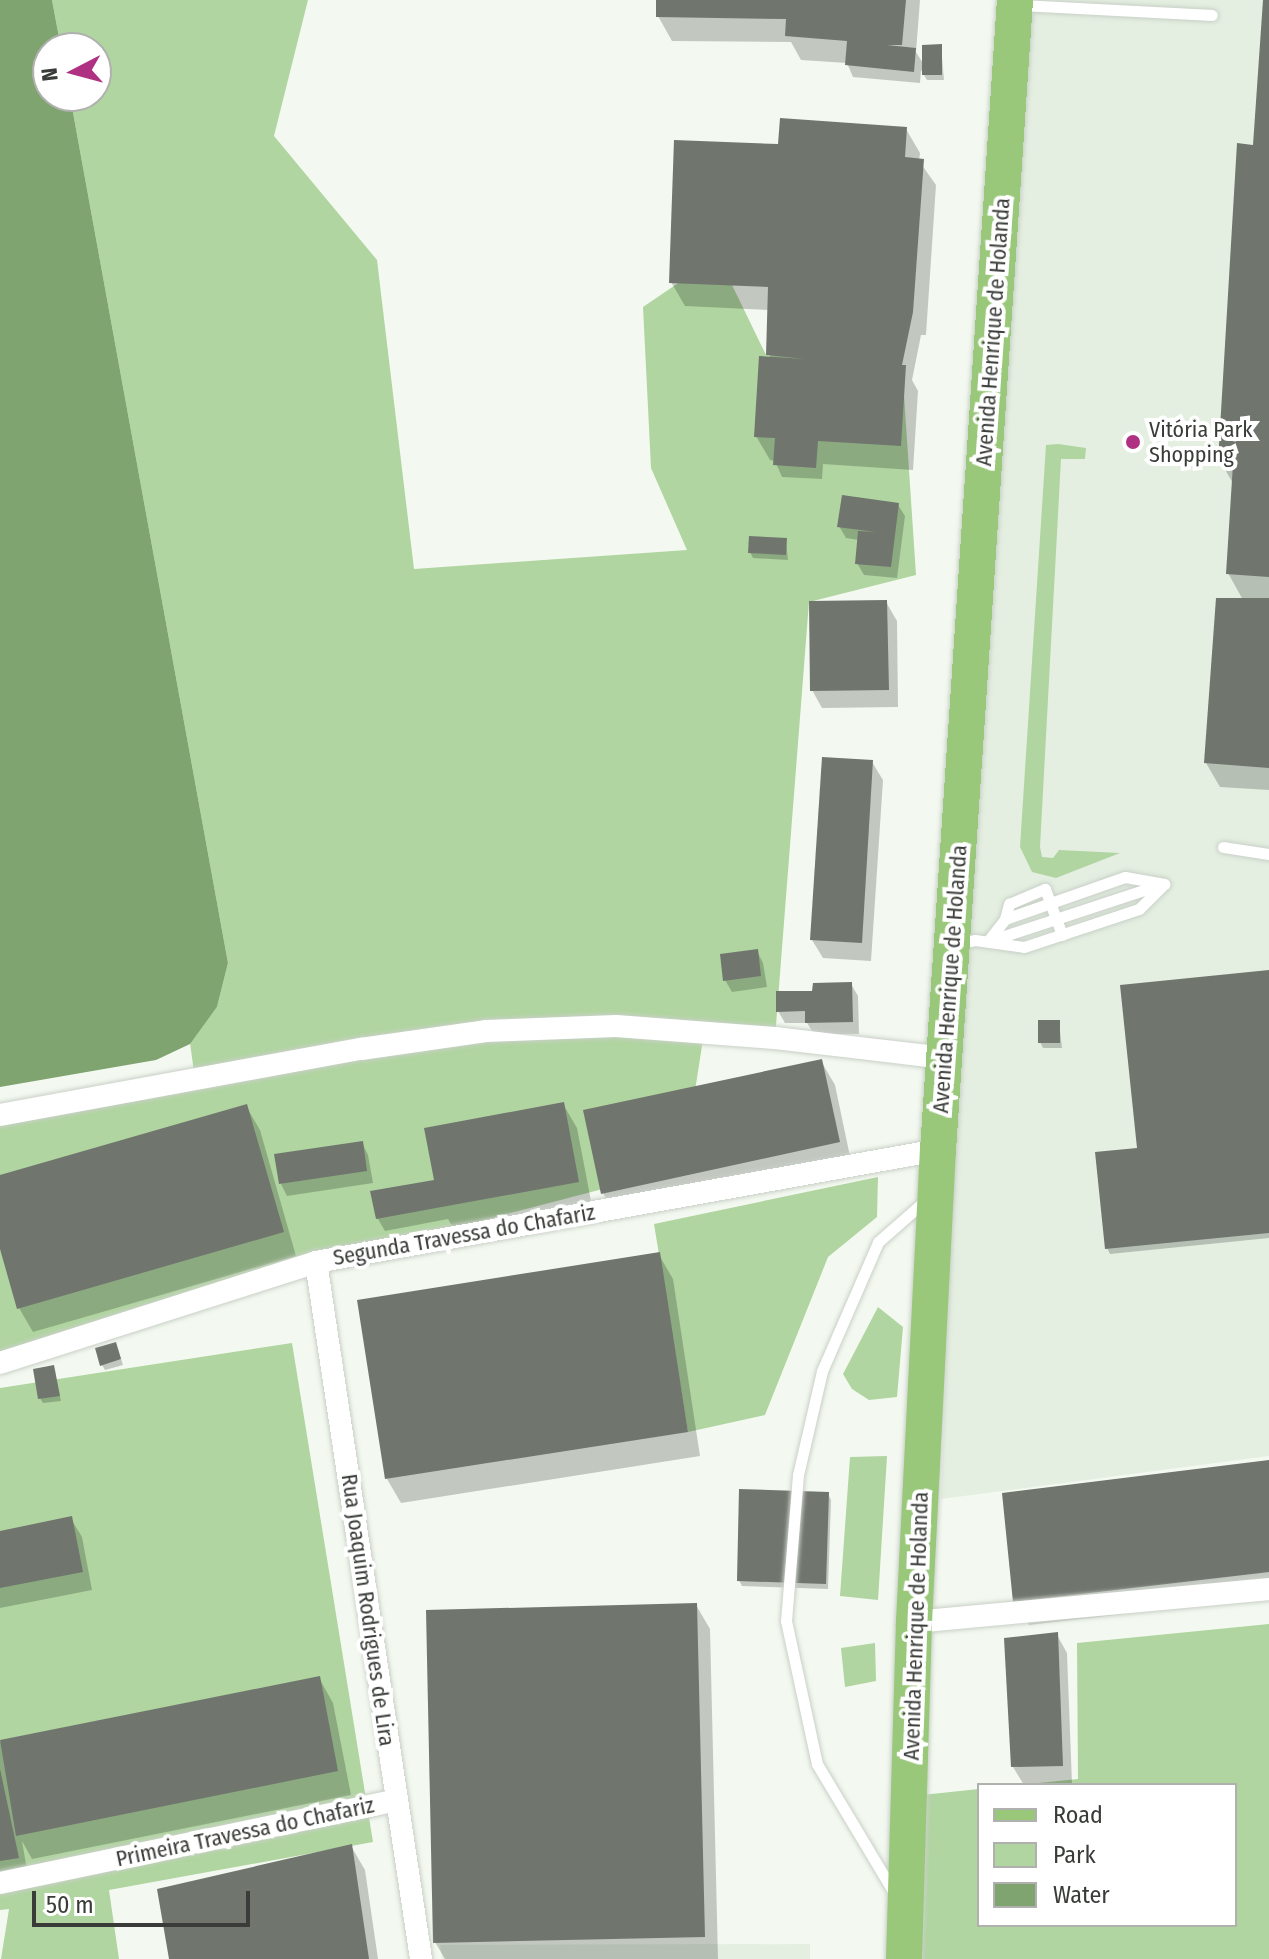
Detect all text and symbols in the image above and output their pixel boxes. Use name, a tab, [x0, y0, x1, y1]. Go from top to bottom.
north arrow	[32, 32, 112, 112]
text: N	[36, 66, 64, 82]
street label: Avenida Henrique de Holanda	[970, 197, 1016, 467]
place label: Vitória Park Shopping	[1149, 416, 1252, 468]
marker: Vitória Park Shopping	[1124, 433, 1142, 451]
street label: Avenida Henrique de Holanda	[927, 844, 973, 1114]
street label: Segunda Travessa do Chafariz	[331, 1199, 597, 1271]
street label: Rua Joaquim Rodrigues de Lira	[336, 1472, 400, 1748]
street label: Avenida Henrique de Holanda	[898, 1491, 934, 1761]
legend	[977, 1783, 1237, 1927]
street label: Primeira Travessa do Chafariz	[113, 1792, 377, 1872]
text: Road	[1053, 1801, 1103, 1829]
text: Park	[1053, 1841, 1096, 1869]
scale bar	[36, 1875, 254, 1925]
text: Water	[1053, 1881, 1110, 1909]
text: 50 m	[46, 1891, 94, 1919]

